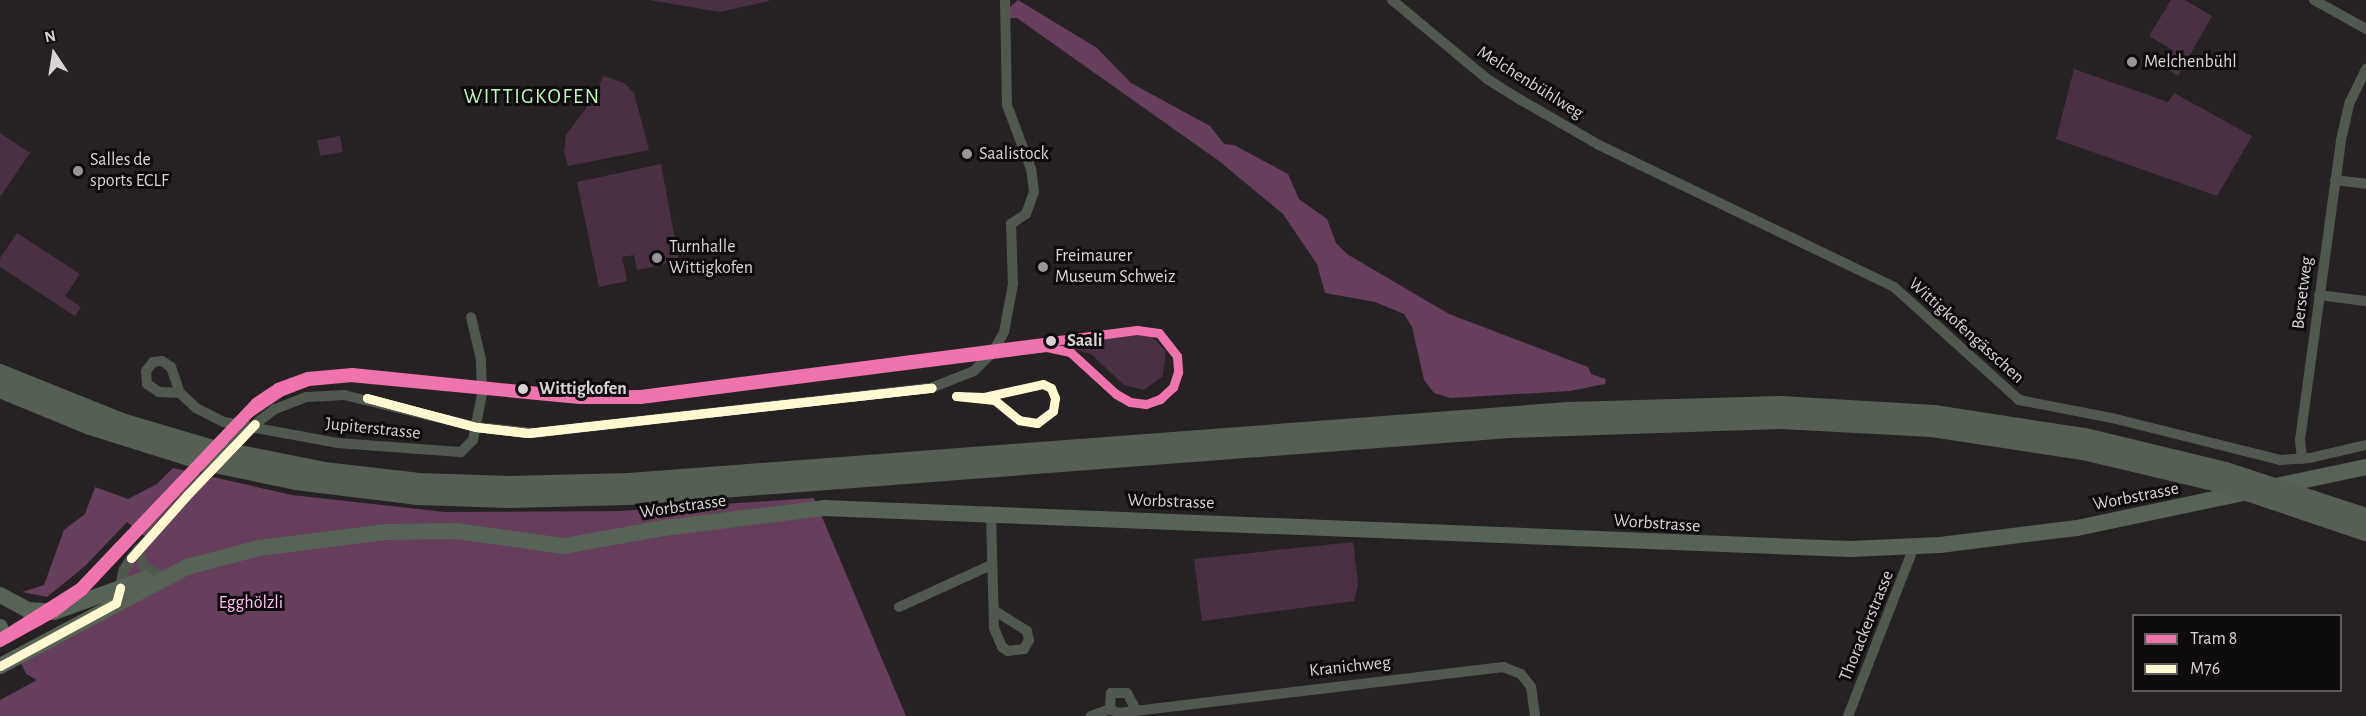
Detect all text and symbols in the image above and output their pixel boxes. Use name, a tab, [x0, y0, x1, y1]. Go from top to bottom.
north arrow	[24, 24, 84, 84]
text: N	[43, 27, 57, 45]
street label: Melchenbühlweg	[1473, 42, 1587, 124]
place label: Melchenbühl	[2144, 51, 2237, 73]
marker: Melchenbühl	[2125, 55, 2139, 69]
district label: WITTIGKOFEN	[464, 84, 600, 110]
place label: Saalistock	[979, 143, 1049, 165]
marker: Saalistock	[960, 147, 974, 161]
place label: Salles de sports ECLF	[90, 150, 169, 192]
marker: Salles de sports ECLF	[71, 164, 85, 178]
place label: Turnhalle Wittigkofen	[669, 237, 753, 280]
place label: Freimaurer Museum Schweiz	[1055, 246, 1175, 288]
marker: Turnhalle Wittigkofen	[650, 251, 664, 265]
street label: Bersetweg	[2288, 255, 2318, 331]
marker: Freimaurer Museum Schweiz	[1036, 260, 1050, 274]
street label: Wittigkofengässchen	[1904, 273, 2028, 389]
marker: Saali	[1040, 330, 1062, 352]
place label: Saali	[1067, 330, 1102, 352]
marker: Wittigkofen	[512, 378, 534, 400]
place label: Wittigkofen	[539, 378, 627, 400]
street label: Jupiterstrasse	[324, 413, 422, 445]
street label: Worbstrasse	[2091, 478, 2181, 516]
street label: Worbstrasse	[638, 490, 728, 524]
street label: Worbstrasse	[1127, 490, 1215, 514]
street label: Worbstrasse	[1613, 510, 1701, 538]
street label: Thorackerstrasse	[1835, 567, 1899, 685]
park label: Egghölzli	[219, 592, 283, 614]
legend	[2132, 614, 2342, 692]
text: Tram 8	[2190, 630, 2237, 648]
street label: Kranichweg	[1308, 652, 1392, 682]
text: M76	[2190, 660, 2220, 678]

